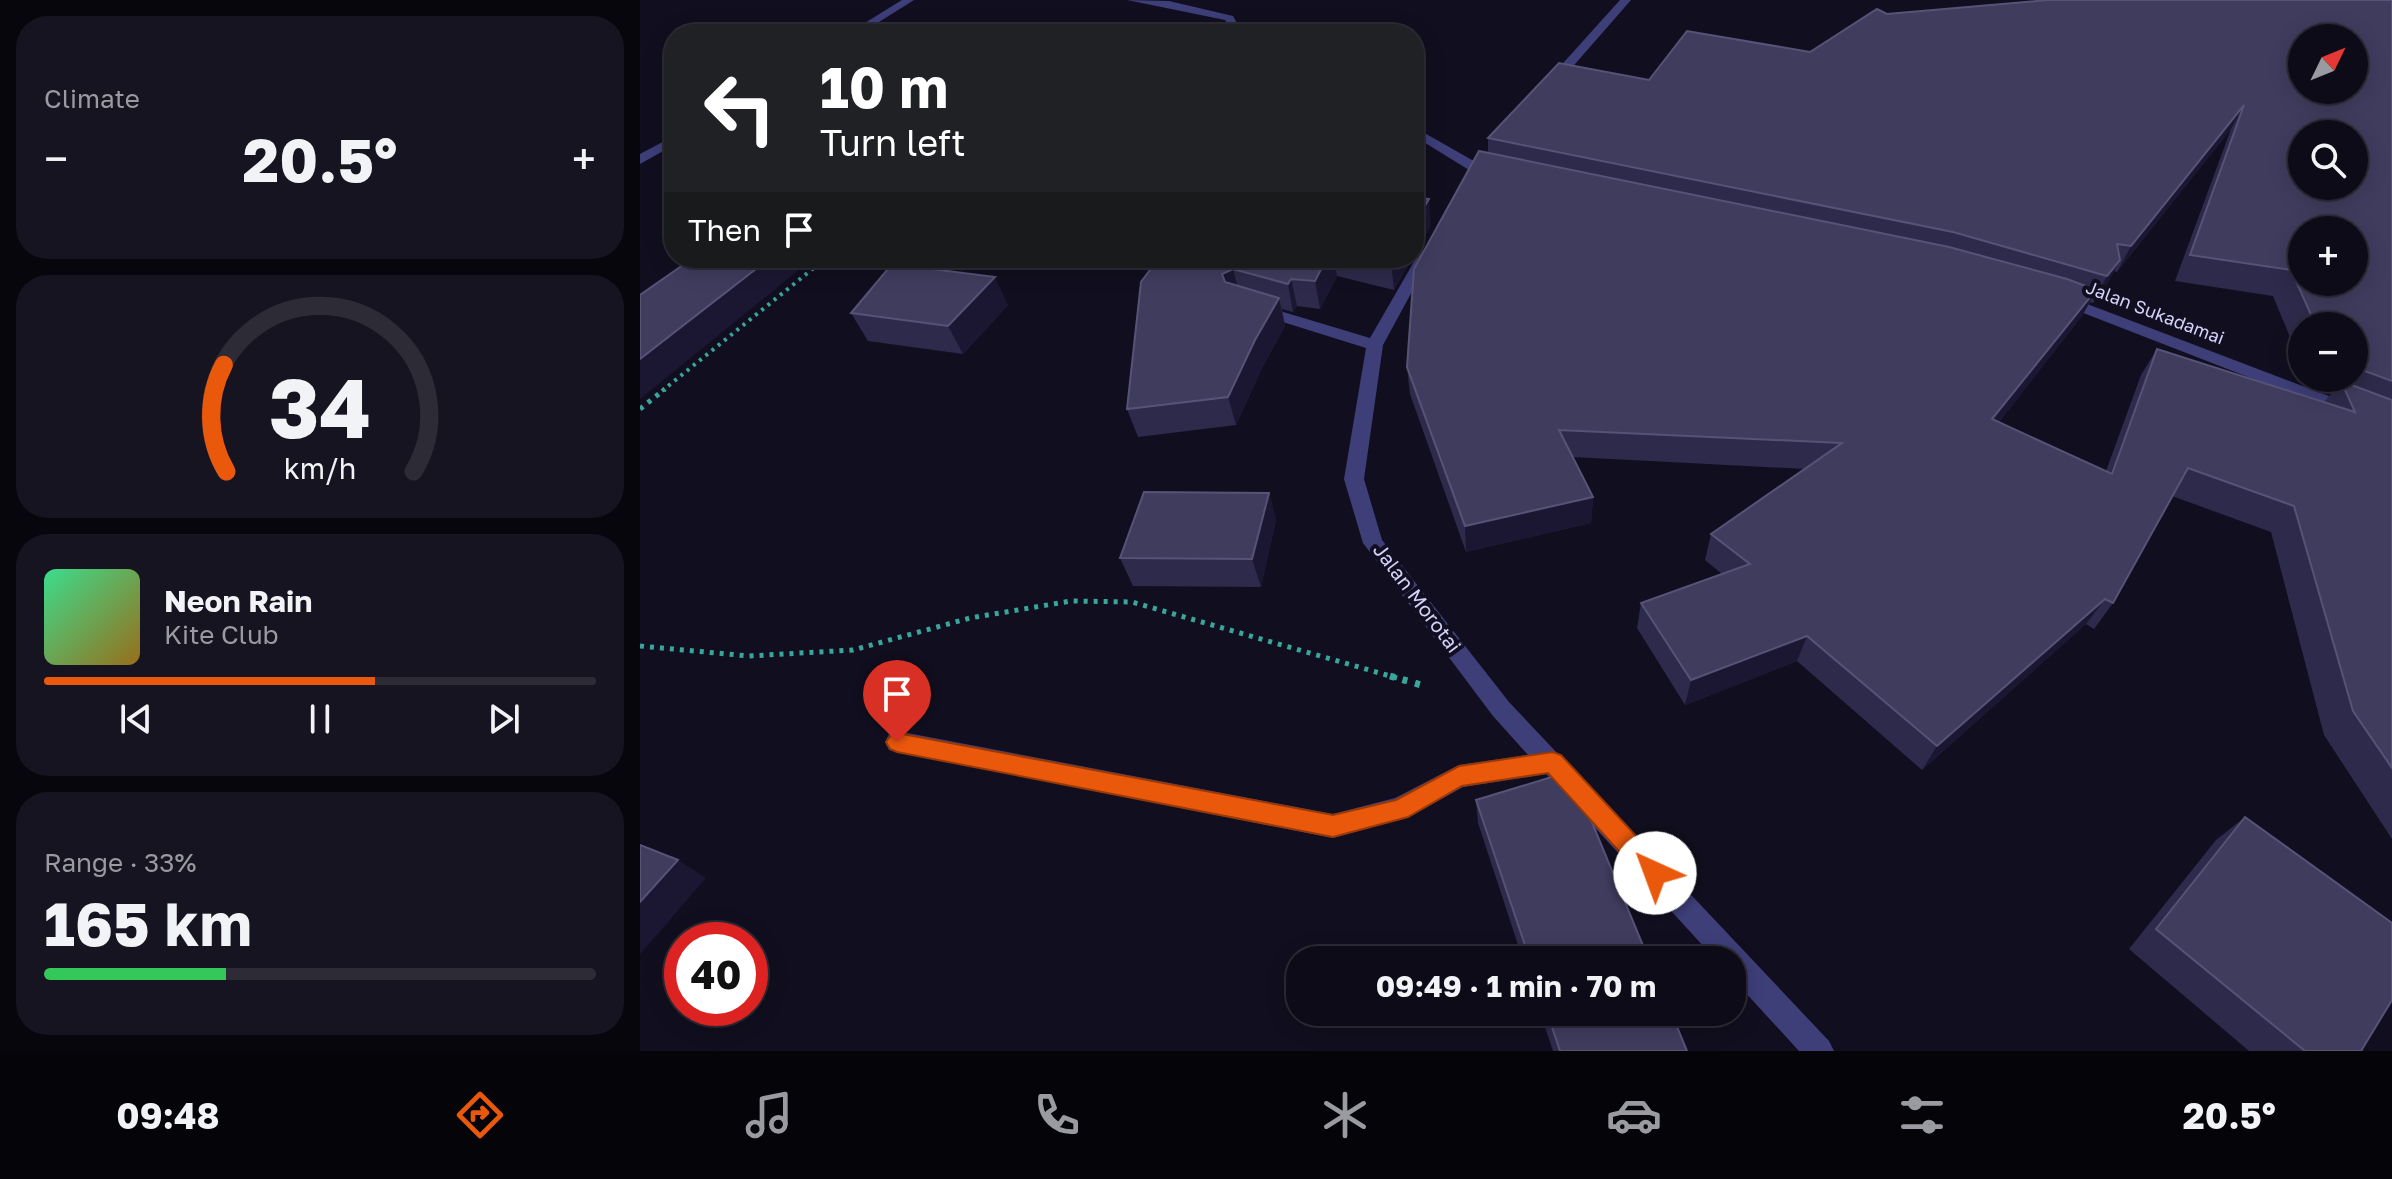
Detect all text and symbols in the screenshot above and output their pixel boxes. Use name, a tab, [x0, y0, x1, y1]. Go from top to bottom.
north arrow	[2288, 24, 2368, 104]
map controls	[2288, 24, 2368, 392]
text: 10 m	[820, 53, 948, 120]
icon: left	[688, 56, 792, 160]
text: Climate	[44, 83, 140, 114]
button: search	[2288, 120, 2368, 200]
text: Turn left	[820, 121, 966, 164]
text: 20.5°	[243, 123, 397, 195]
text: −	[44, 132, 68, 185]
text: +	[572, 132, 596, 185]
icon: arrive	[777, 208, 821, 252]
text: Then	[688, 212, 761, 248]
button: +	[2288, 216, 2368, 296]
street label: Jalan Sukadamai	[2083, 276, 2228, 349]
button: −	[2288, 312, 2368, 392]
text: 34	[269, 356, 371, 456]
text: km/h	[284, 451, 356, 485]
street label: Jalan Morotai	[1369, 538, 1467, 657]
text: Neon Rain	[164, 583, 312, 619]
text: Kite Club	[164, 619, 279, 650]
pin	[863, 660, 931, 742]
icon: arrive	[875, 672, 919, 716]
icon: previous	[114, 697, 158, 741]
icon: pause	[298, 697, 342, 741]
icon: next	[482, 697, 526, 741]
position arrow	[1613, 831, 1697, 915]
text: Range · 33%	[44, 847, 196, 878]
text: 165 km	[44, 887, 252, 959]
speed limit sign: 40	[664, 922, 768, 1026]
text: 09:49 · 1 min · 70 m	[1376, 968, 1656, 1004]
icon: directions	[452, 1087, 508, 1143]
icon: music	[741, 1087, 797, 1143]
icon: phone	[1029, 1087, 1085, 1143]
icon: climate	[1317, 1087, 1373, 1143]
icon: car	[1606, 1087, 1662, 1143]
icon: filters	[1894, 1087, 1950, 1143]
text: 09:48	[116, 1094, 220, 1137]
text: 20.5°	[2183, 1094, 2276, 1137]

